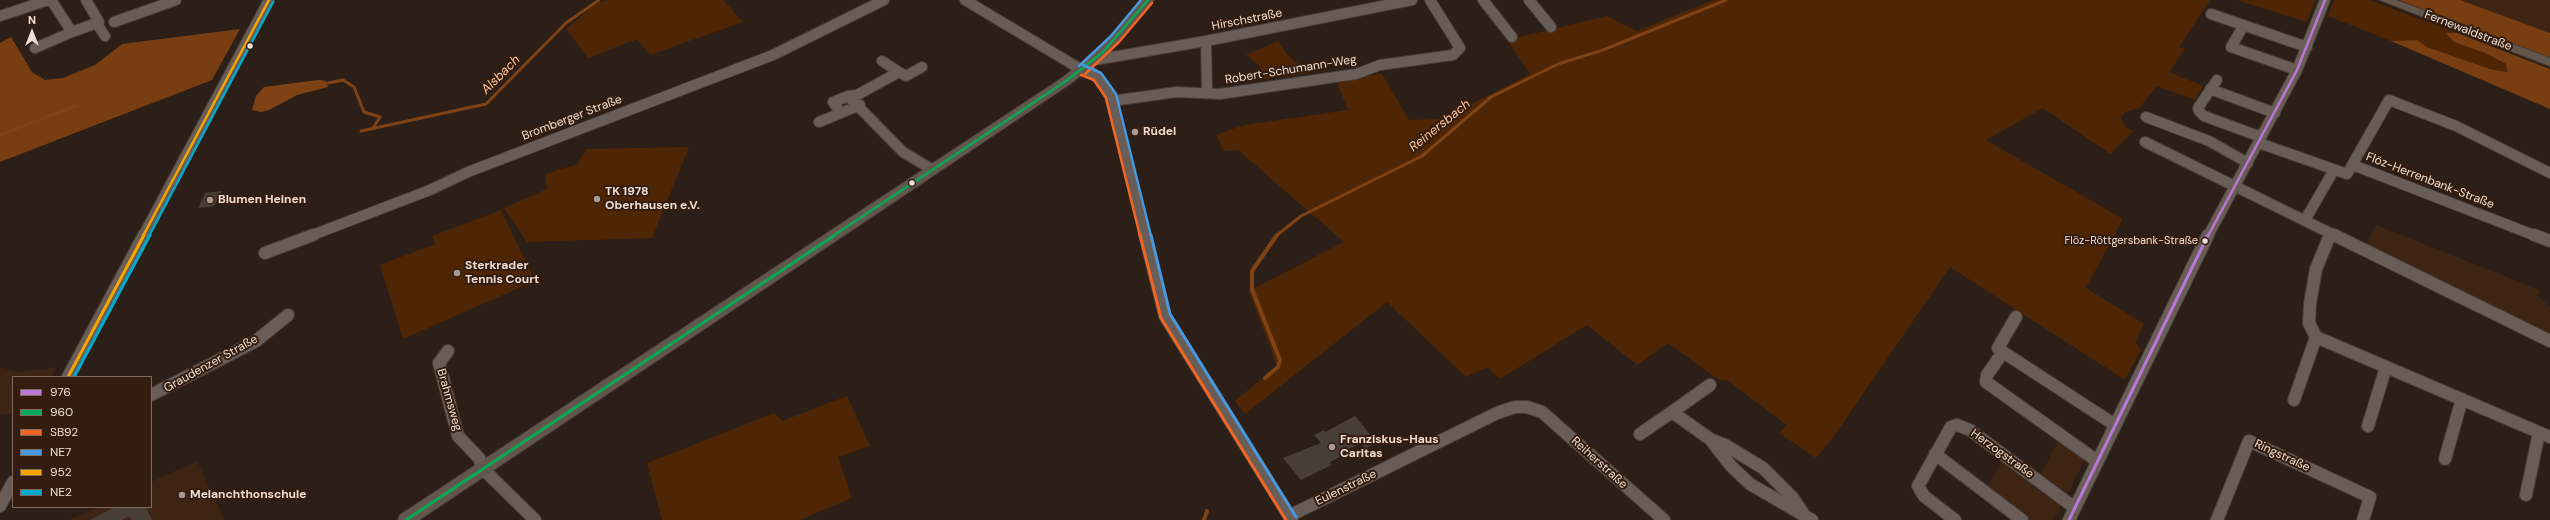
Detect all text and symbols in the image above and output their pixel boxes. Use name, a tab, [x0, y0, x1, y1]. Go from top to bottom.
street label: Hirschstraße	[1211, 6, 1283, 34]
street label: Fernewaldstraße	[2422, 8, 2514, 54]
north arrow	[12, 12, 52, 52]
text: N	[28, 13, 36, 27]
unlabelled marker	[245, 41, 255, 51]
water label: Alsbach	[478, 52, 524, 98]
street label: Robert-Schumann-Weg	[1224, 52, 1358, 88]
street label: Bromberger Straße	[520, 92, 624, 144]
water label: Reinersbach	[1406, 96, 1474, 156]
place label: Rüdel	[1143, 125, 1176, 139]
marker: Rüdel	[1130, 127, 1140, 137]
street label: Flöz-Herrenbank-Straße	[2364, 150, 2496, 212]
unlabelled marker	[907, 178, 917, 188]
place label: TK 1978 Oberhausen e.V.	[605, 185, 700, 213]
place label: Blumen Heinen	[218, 193, 306, 207]
marker: TK 1978 Oberhausen e.V.	[592, 194, 602, 204]
marker: Blumen Heinen	[205, 195, 215, 205]
place label: Flöz-Röttgersbank-Straße	[2064, 234, 2198, 248]
marker: Flöz-Röttgersbank-Straße	[2200, 236, 2210, 246]
place label: Sterkrader Tennis Court	[465, 259, 539, 287]
marker: Sterkrader Tennis Court	[452, 268, 462, 278]
street label: Graudenzer Straße	[161, 332, 261, 396]
street label: Brahmsweg	[433, 367, 465, 433]
legend	[12, 376, 152, 508]
text: 976	[50, 384, 71, 400]
text: 960	[50, 404, 73, 420]
text: SB92	[50, 424, 78, 440]
street label: Herzogstraße	[1968, 426, 2036, 482]
place label: Franziskus-Haus Caritas	[1340, 433, 1439, 461]
street label: Reiherstraße	[1568, 434, 1630, 492]
street label: Ringstraße	[2252, 437, 2312, 475]
marker: Franziskus-Haus Caritas	[1327, 442, 1337, 452]
text: NE7	[50, 444, 71, 460]
text: 952	[50, 464, 72, 480]
street label: Eulenstraße	[1313, 467, 1379, 509]
text: NE2	[50, 484, 72, 500]
place label: Melanchthonschule	[190, 488, 306, 502]
marker: Melanchthonschule	[177, 490, 187, 500]

